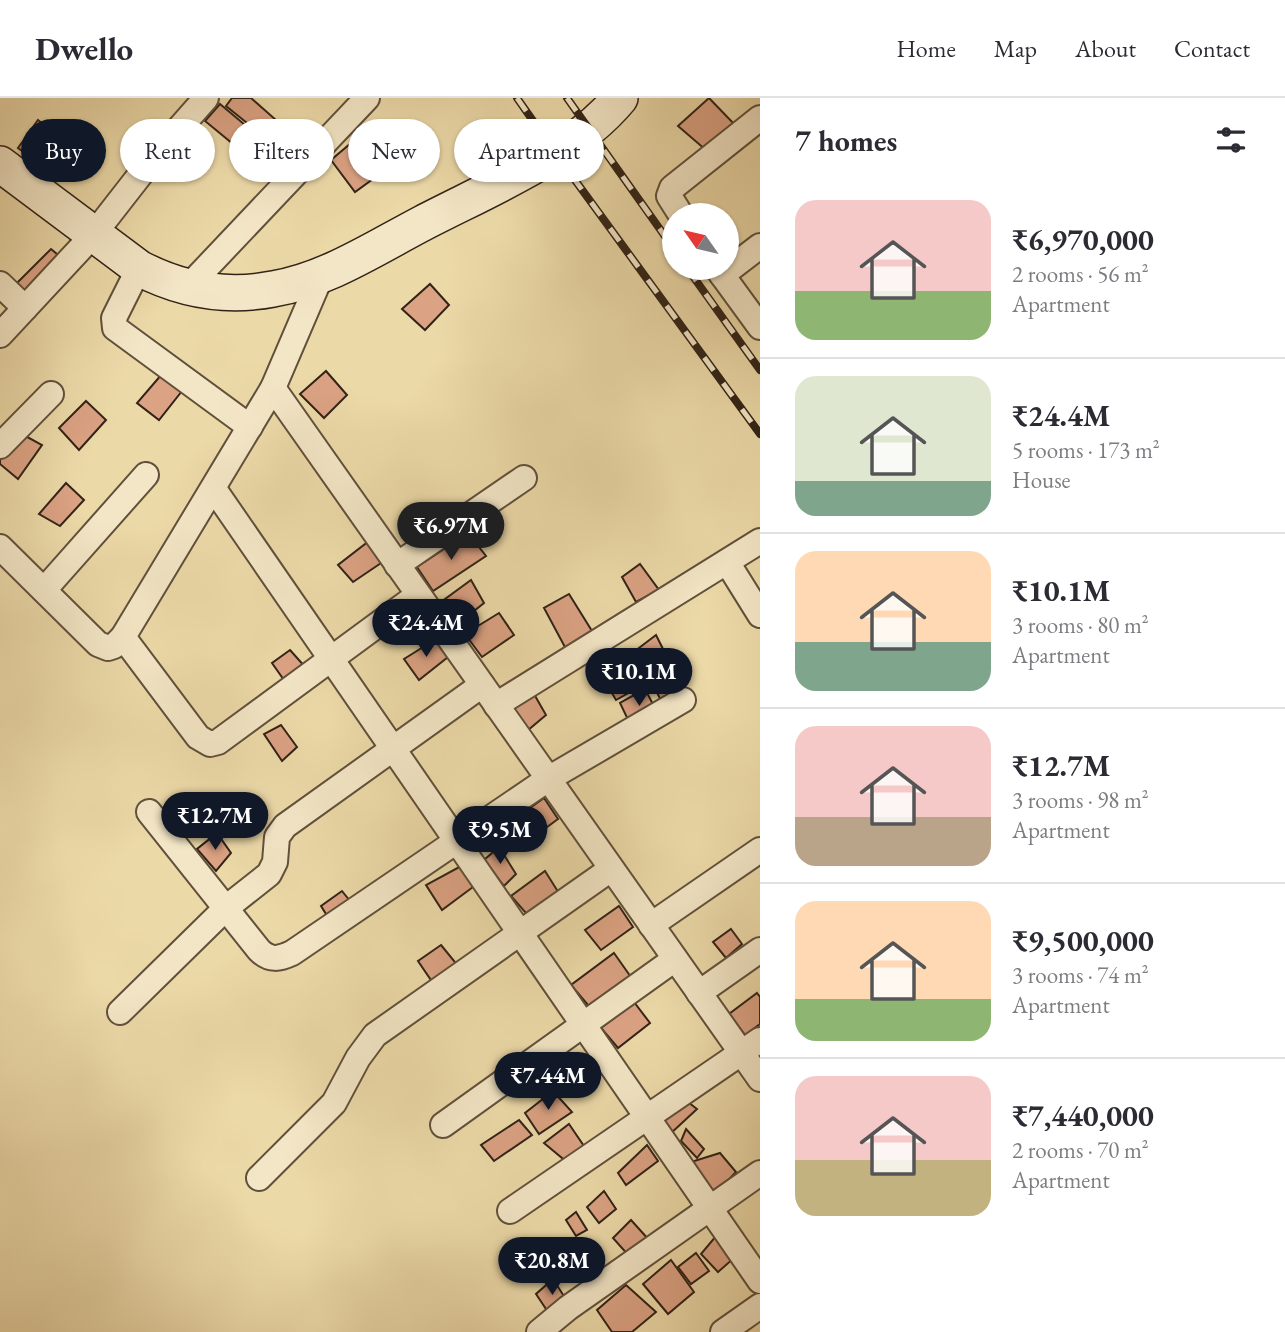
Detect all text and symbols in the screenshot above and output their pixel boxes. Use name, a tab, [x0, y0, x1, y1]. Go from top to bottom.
text: Dwello	[35, 27, 133, 70]
text: Home	[896, 33, 956, 64]
text: Map	[994, 33, 1037, 64]
text: About	[1075, 33, 1136, 64]
text: Contact	[1174, 33, 1250, 64]
chip: Buy	[21, 119, 106, 182]
chip: Rent	[120, 119, 215, 182]
chip: Filters	[229, 119, 334, 182]
chip: New	[348, 119, 440, 182]
chip: Apartment	[454, 119, 604, 182]
text: 7 homes	[795, 121, 897, 160]
icon: filters	[1212, 121, 1250, 159]
north arrow	[662, 203, 738, 280]
map controls	[662, 203, 739, 280]
text: ₹6,970,000	[1012, 220, 1154, 259]
icon: home	[851, 228, 935, 312]
text: 2 rooms · 56 m²	[1012, 259, 1149, 289]
text: Apartment	[1012, 289, 1110, 319]
text: ₹24.4M	[1012, 396, 1110, 435]
icon: home	[851, 404, 935, 488]
text: 5 rooms · 173 m²	[1012, 435, 1160, 465]
text: House	[1012, 465, 1071, 495]
pin: ₹6.97M	[394, 503, 508, 562]
text: ₹6.97M	[413, 510, 489, 540]
text: ₹10.1M	[1012, 571, 1110, 610]
icon: home	[851, 579, 935, 663]
pin: ₹24.4M	[369, 600, 483, 659]
text: ₹24.4M	[388, 607, 464, 637]
text: 3 rooms · 80 m²	[1012, 610, 1149, 640]
text: Apartment	[1012, 640, 1110, 670]
pin: ₹10.1M	[582, 648, 696, 708]
text: ₹10.1M	[601, 656, 677, 686]
text: ₹12.7M	[1012, 746, 1110, 785]
icon: home	[851, 754, 935, 838]
text: 3 rooms · 98 m²	[1012, 785, 1149, 815]
pin: ₹12.7M	[158, 792, 272, 852]
text: ₹12.7M	[177, 800, 253, 830]
pin: ₹9.5M	[451, 806, 549, 866]
text: ₹9.5M	[468, 814, 532, 844]
text: Apartment	[1012, 815, 1110, 845]
text: ₹9,500,000	[1012, 921, 1154, 960]
icon: home	[851, 929, 935, 1013]
text: 3 rooms · 74 m²	[1012, 960, 1149, 990]
text: Apartment	[1012, 990, 1110, 1020]
pin: ₹7.44M	[491, 1052, 605, 1112]
text: ₹7.44M	[510, 1060, 586, 1090]
text: ₹7,440,000	[1012, 1096, 1154, 1135]
icon: home	[851, 1104, 935, 1188]
text: 2 rooms · 70 m²	[1012, 1135, 1149, 1165]
text: Apartment	[1012, 1165, 1110, 1195]
pin: ₹20.8M	[495, 1238, 609, 1297]
text: ₹20.8M	[514, 1245, 590, 1275]

